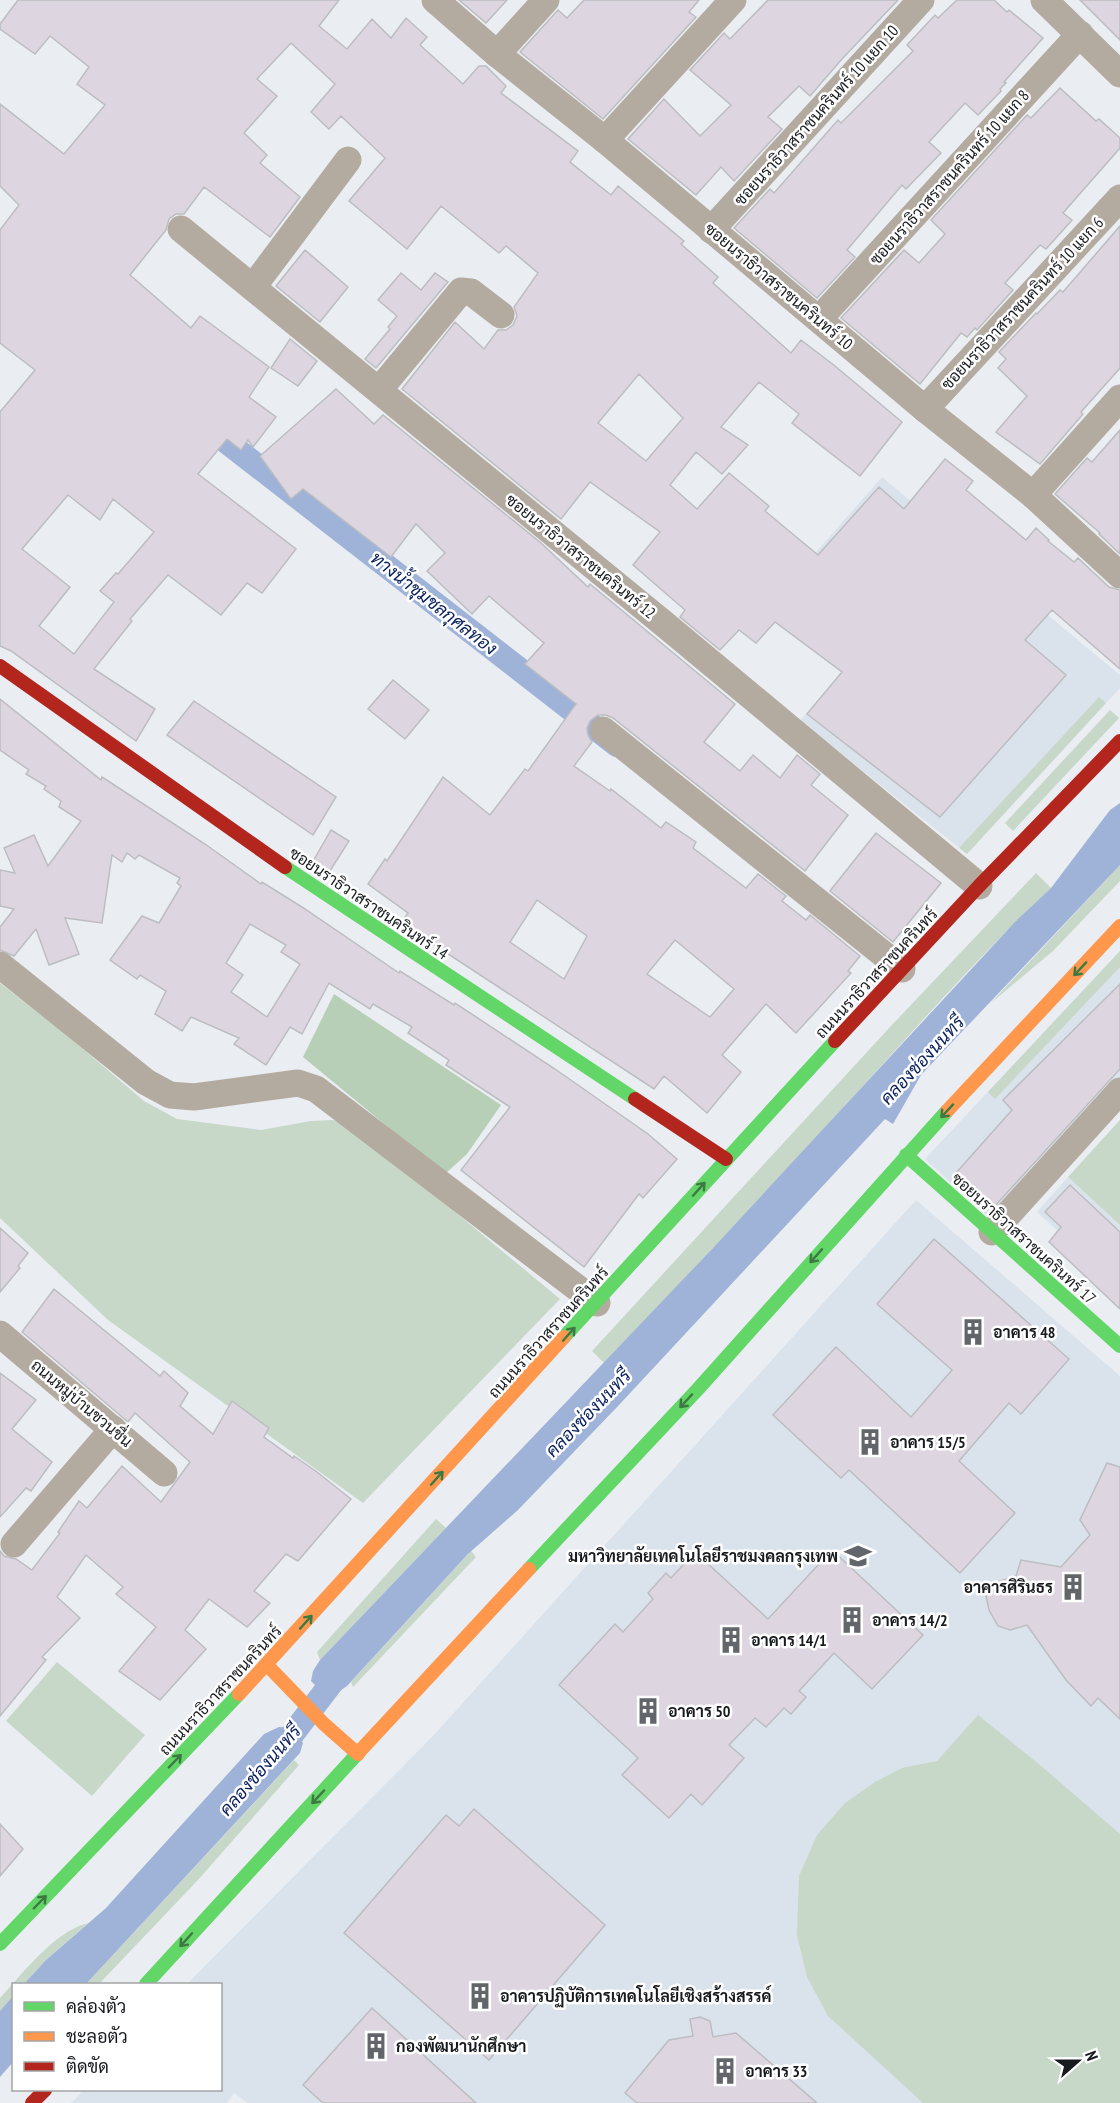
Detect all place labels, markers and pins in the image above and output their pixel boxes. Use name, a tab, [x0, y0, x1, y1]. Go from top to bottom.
building icon: อาคาร 48	[958, 1317, 988, 1347]
place label: อาคาร 48	[993, 1322, 1055, 1342]
building icon: อาคาร 15/5	[855, 1427, 885, 1457]
place label: อาคาร 15/5	[890, 1432, 966, 1452]
school or university icon: มหาวิทยาลัยเทคโนโลยีราชมงคลกรุงเทพ	[843, 1541, 873, 1571]
place label: มหาวิทยาลัยเทคโนโลยีราชมงคลกรุงเทพ	[568, 1545, 838, 1568]
building icon: อาคารศิรินธร	[1058, 1572, 1088, 1602]
place label: อาคารศิรินธร	[963, 1577, 1053, 1597]
building icon: อาคาร 14/2	[837, 1605, 867, 1635]
place label: อาคาร 14/2	[872, 1610, 948, 1630]
building icon: อาคาร 14/1	[716, 1625, 746, 1655]
place label: อาคาร 14/1	[751, 1630, 827, 1650]
building icon: อาคาร 50	[633, 1696, 663, 1726]
place label: อาคาร 50	[668, 1701, 731, 1721]
building icon: อาคารปฏิบัติการเทคโนโลยีเชิงสร้างสรรค์	[465, 1981, 495, 2011]
place label: อาคารปฏิบัติการเทคโนโลยีเชิงสร้างสรรค์	[500, 1985, 772, 2008]
building icon: กองพัฒนานักศึกษา	[361, 2031, 391, 2061]
place label: กองพัฒนานักศึกษา	[396, 2036, 526, 2056]
building icon: อาคาร 33	[710, 2056, 740, 2086]
place label: อาคาร 33	[745, 2061, 807, 2081]

